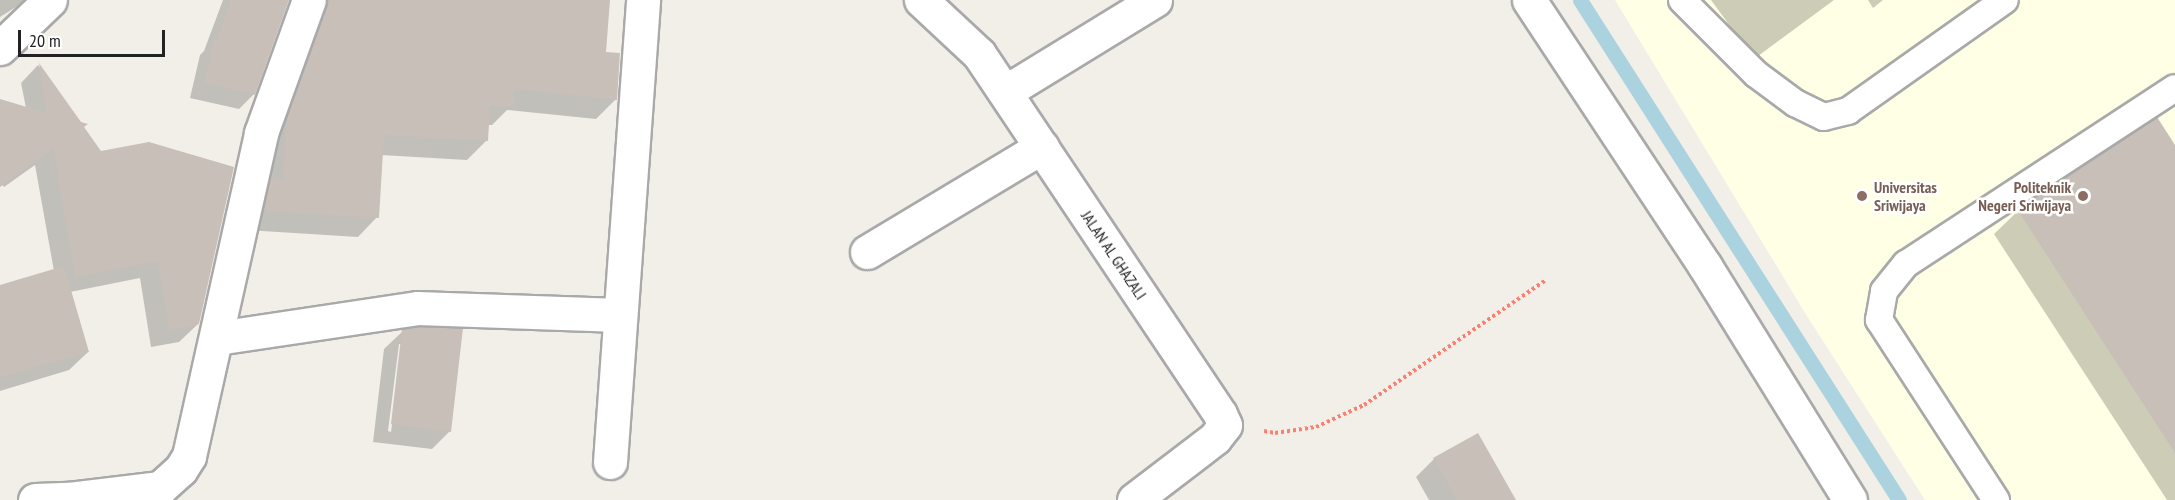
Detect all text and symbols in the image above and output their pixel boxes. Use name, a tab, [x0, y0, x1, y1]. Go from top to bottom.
scale bar	[21, 18, 168, 56]
text: 20 m	[29, 29, 61, 52]
place label: Universitas Sriwijaya	[1874, 177, 1937, 215]
place label: Politeknik Negeri Sriwijaya	[1978, 177, 2071, 215]
marker: Universitas Sriwijaya	[1855, 189, 1869, 203]
marker: Politeknik Negeri Sriwijaya	[2076, 189, 2090, 203]
street label: JALAN AL GHAZALI	[1077, 207, 1151, 303]

